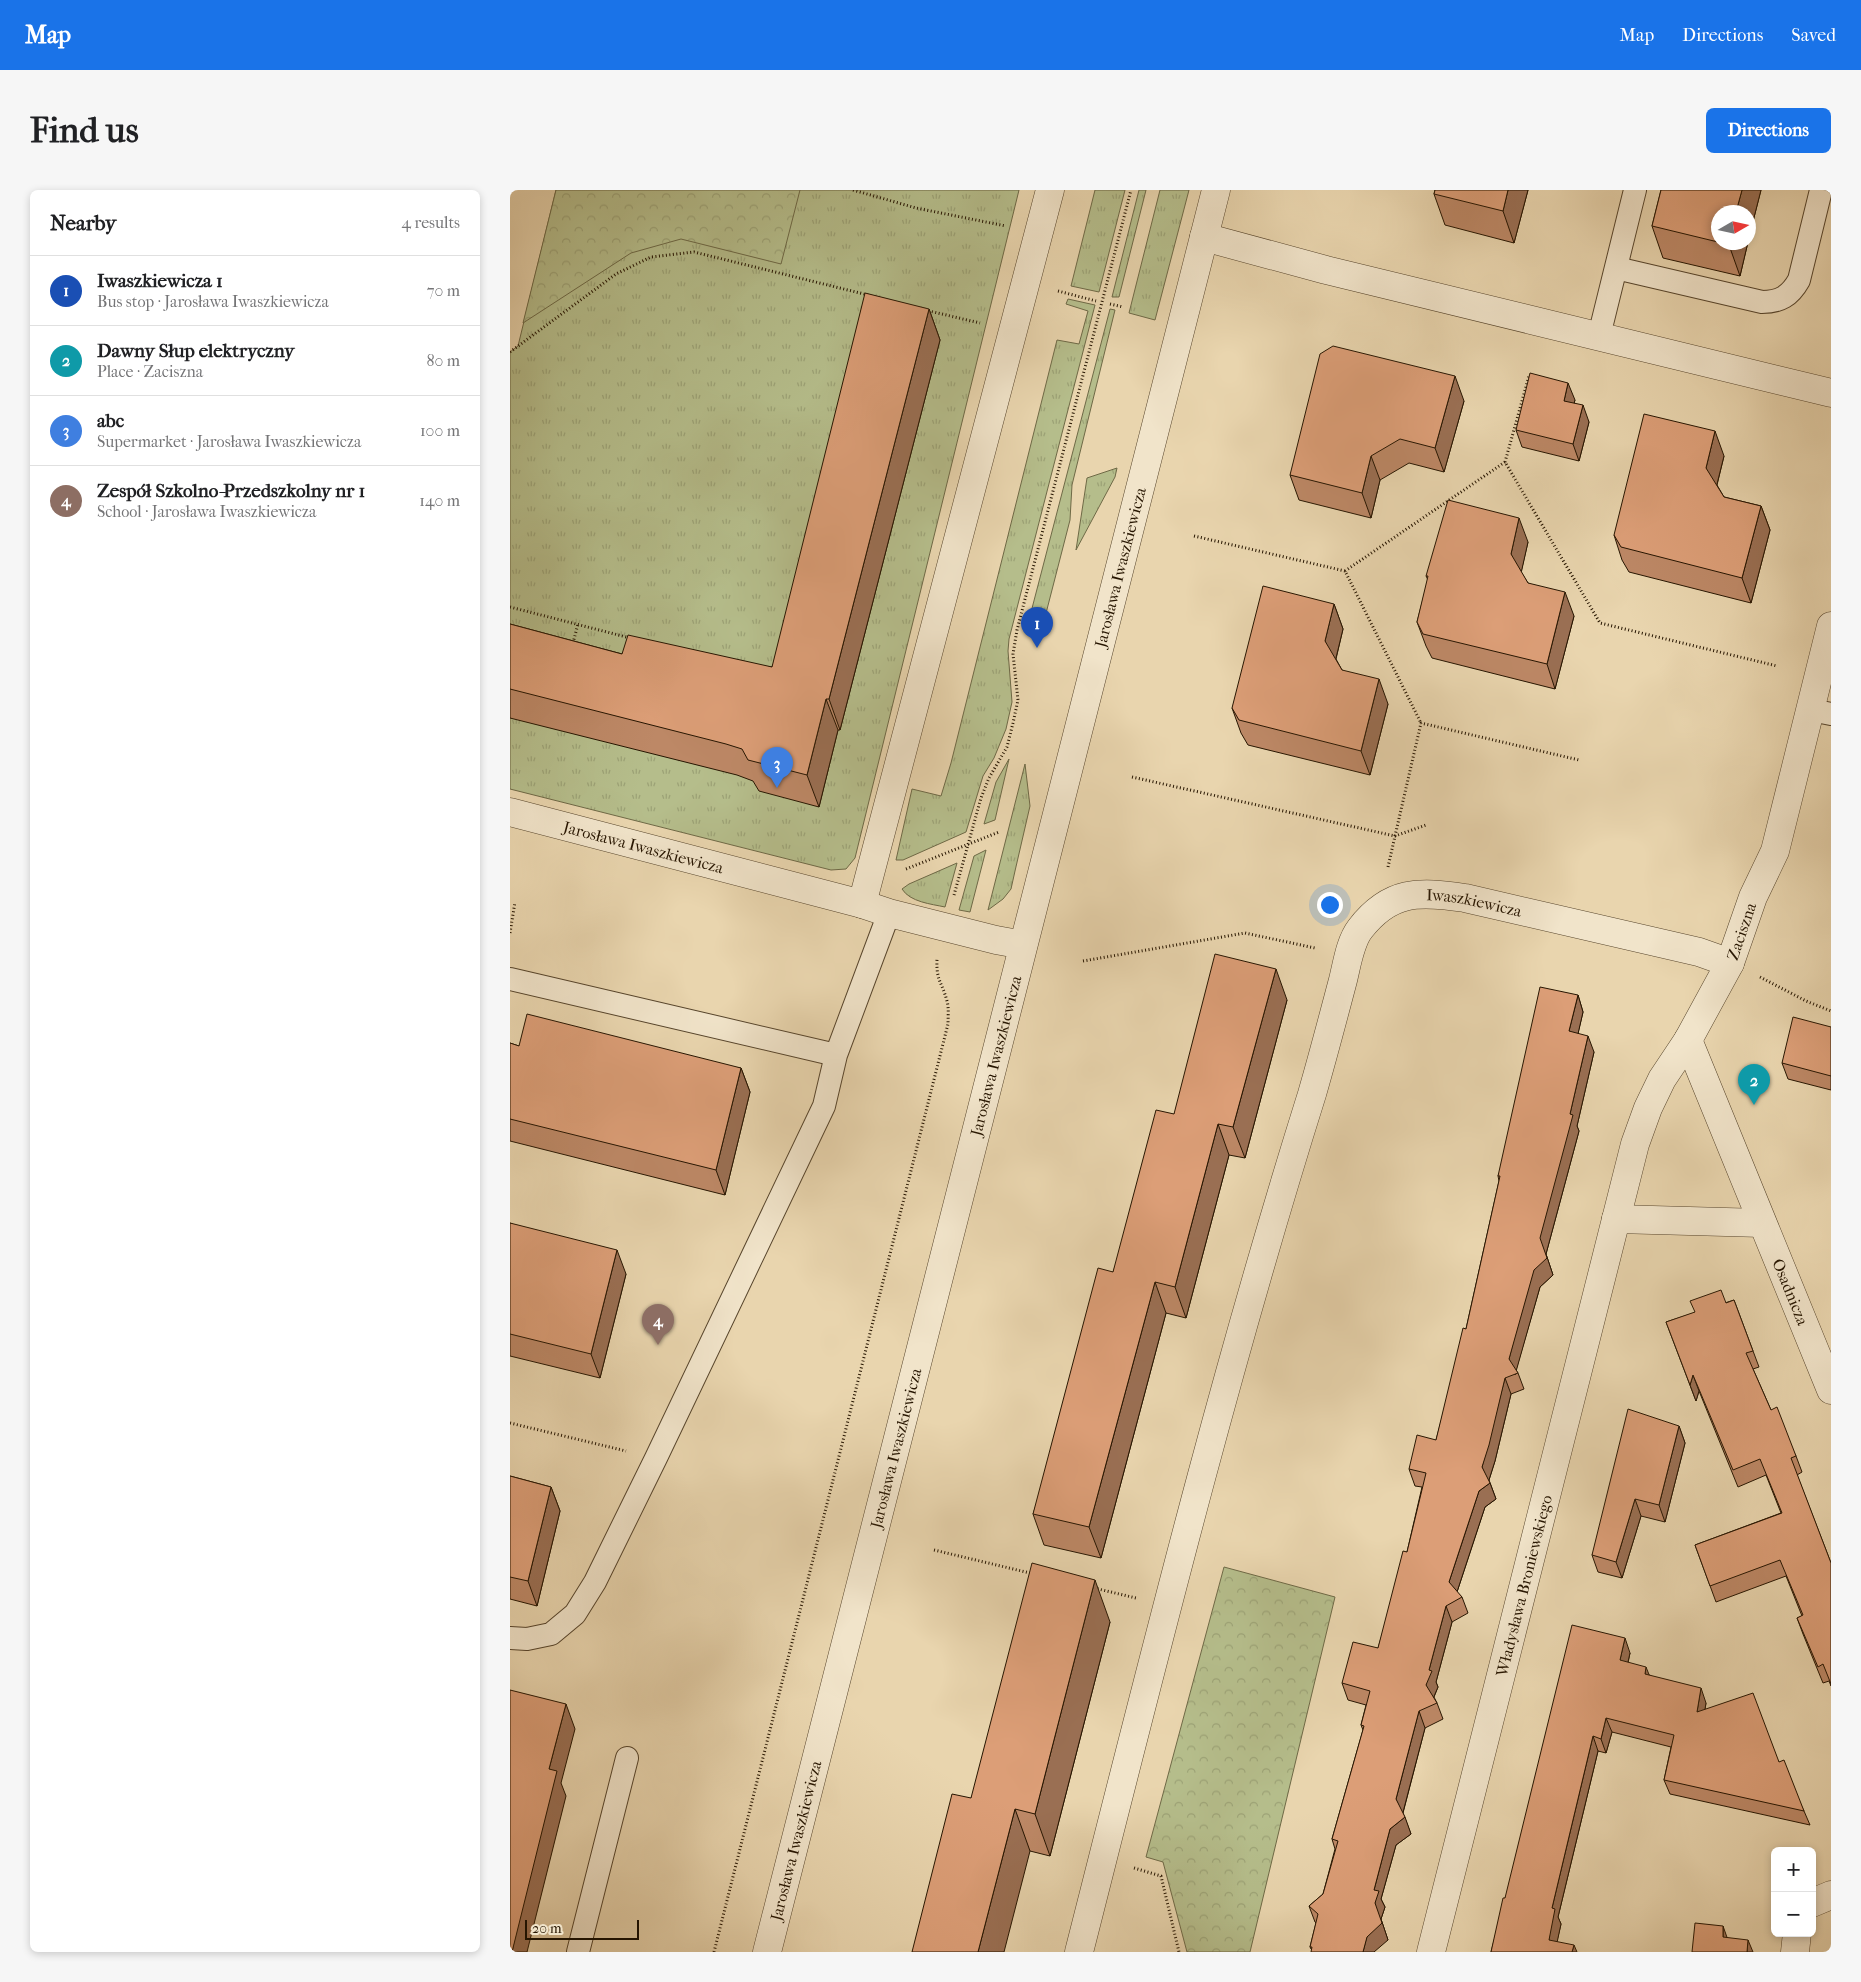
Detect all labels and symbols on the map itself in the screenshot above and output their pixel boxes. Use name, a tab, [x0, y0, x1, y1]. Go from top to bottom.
north arrow	[1711, 205, 1756, 250]
street label: Jarosława Iwaszkiewicza	[1090, 485, 1150, 651]
pin: 1	[1021, 607, 1053, 648]
pin: 3	[761, 747, 793, 788]
street label: Jarosława Iwaszkiewicza	[560, 816, 726, 877]
street label: Iwaszkiewicza	[1426, 885, 1524, 920]
your location	[1317, 892, 1343, 918]
street label: Zaciszna	[1722, 899, 1760, 963]
street label: Jarosława Iwaszkiewicza	[965, 973, 1025, 1140]
pin: 2	[1738, 1064, 1770, 1105]
street label: Osadnicza	[1769, 1256, 1813, 1328]
pin: 4	[642, 1304, 674, 1345]
street label: Jarosława Iwaszkiewicza	[865, 1365, 925, 1532]
street label: Władysława Broniewskiego	[1491, 1493, 1556, 1679]
street label: Jarosława Iwaszkiewicza	[765, 1758, 825, 1925]
scale bar	[525, 1917, 639, 1940]

